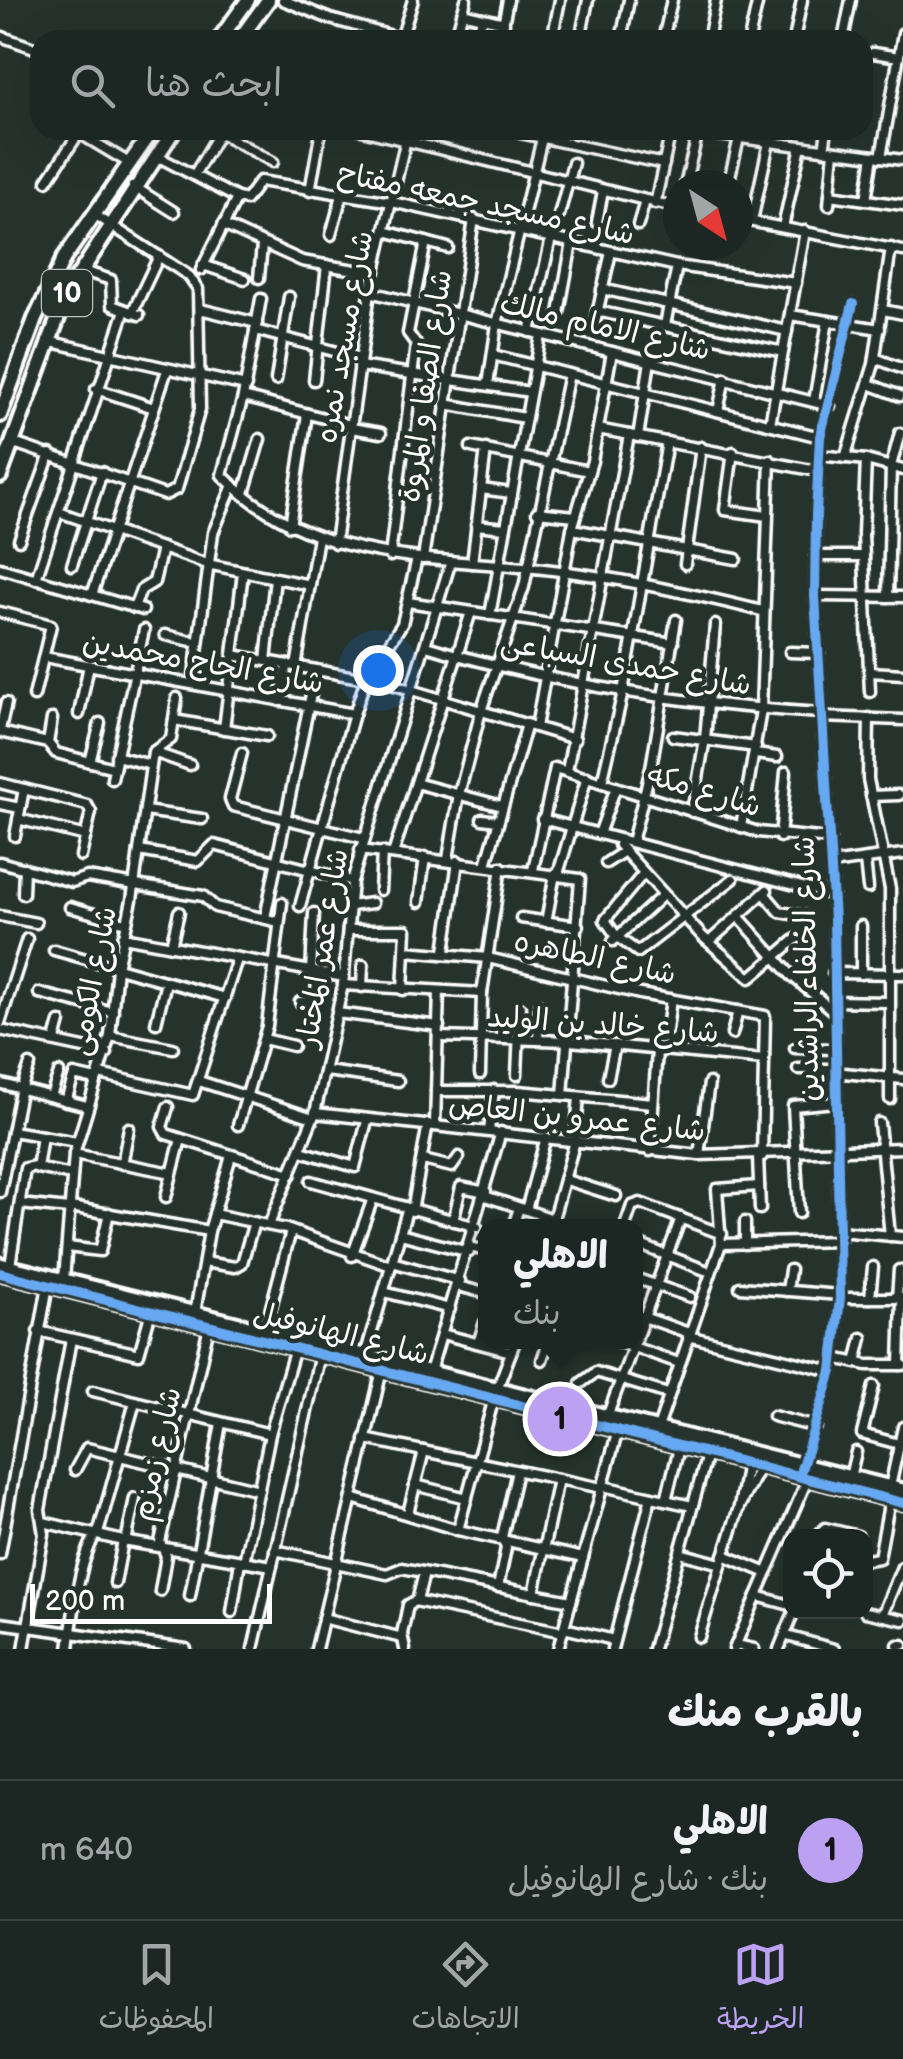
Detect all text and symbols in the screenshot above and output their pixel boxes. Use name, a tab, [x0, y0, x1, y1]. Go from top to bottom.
search box	[30, 30, 873, 140]
icon: search	[65, 58, 120, 113]
text: ابحث هنا	[145, 62, 282, 107]
street label: شارع مسجد جمعه مفتاح	[334, 155, 638, 255]
north arrow	[663, 170, 753, 260]
street label: شارع مسجد نمره	[309, 228, 383, 446]
street label: شارع الصفا و المروة	[392, 268, 462, 505]
road number: 10	[42, 270, 92, 316]
street label: شارع الامام مالك	[496, 285, 714, 372]
street label: شارع الحاج محمدين	[79, 624, 326, 704]
street label: شارع حمدى السباعى	[498, 624, 754, 706]
your location	[353, 645, 404, 696]
street label: شارع مكه	[642, 757, 765, 827]
street label: شارع الخلفاء الراشدين	[787, 836, 829, 1102]
street label: شارع عمر المختار	[289, 846, 358, 1053]
street label: شارع الكومى	[61, 903, 127, 1059]
street label: شارع الطاهره	[510, 923, 679, 995]
street label: شارع خالد بن الوليد	[486, 999, 720, 1053]
street label: شارع عمرو بن العاص	[447, 1087, 707, 1151]
popup	[478, 1219, 643, 1349]
text: الاهلي	[513, 1234, 608, 1279]
street label: شارع الهانوفيل	[249, 1295, 433, 1375]
text: بنك	[513, 1295, 560, 1334]
pin: 1	[528, 1382, 592, 1456]
street label: شارع زمزم	[124, 1384, 193, 1525]
map controls	[783, 1529, 873, 1619]
button: locate	[783, 1529, 873, 1619]
scale bar	[30, 1579, 272, 1624]
text: 200 m	[45, 1585, 125, 1618]
text: بالقرب منك	[667, 1688, 863, 1739]
text: الاهلي	[673, 1800, 768, 1845]
text: 640 m	[40, 1831, 133, 1870]
text: 1	[824, 1831, 837, 1870]
text: بنك · شارع الهانوفيل	[508, 1861, 768, 1900]
tab: المحفوظات	[99, 1937, 214, 2043]
tab: الاتجاهات	[411, 1937, 520, 2043]
tab: الخريطة	[717, 1937, 804, 2043]

